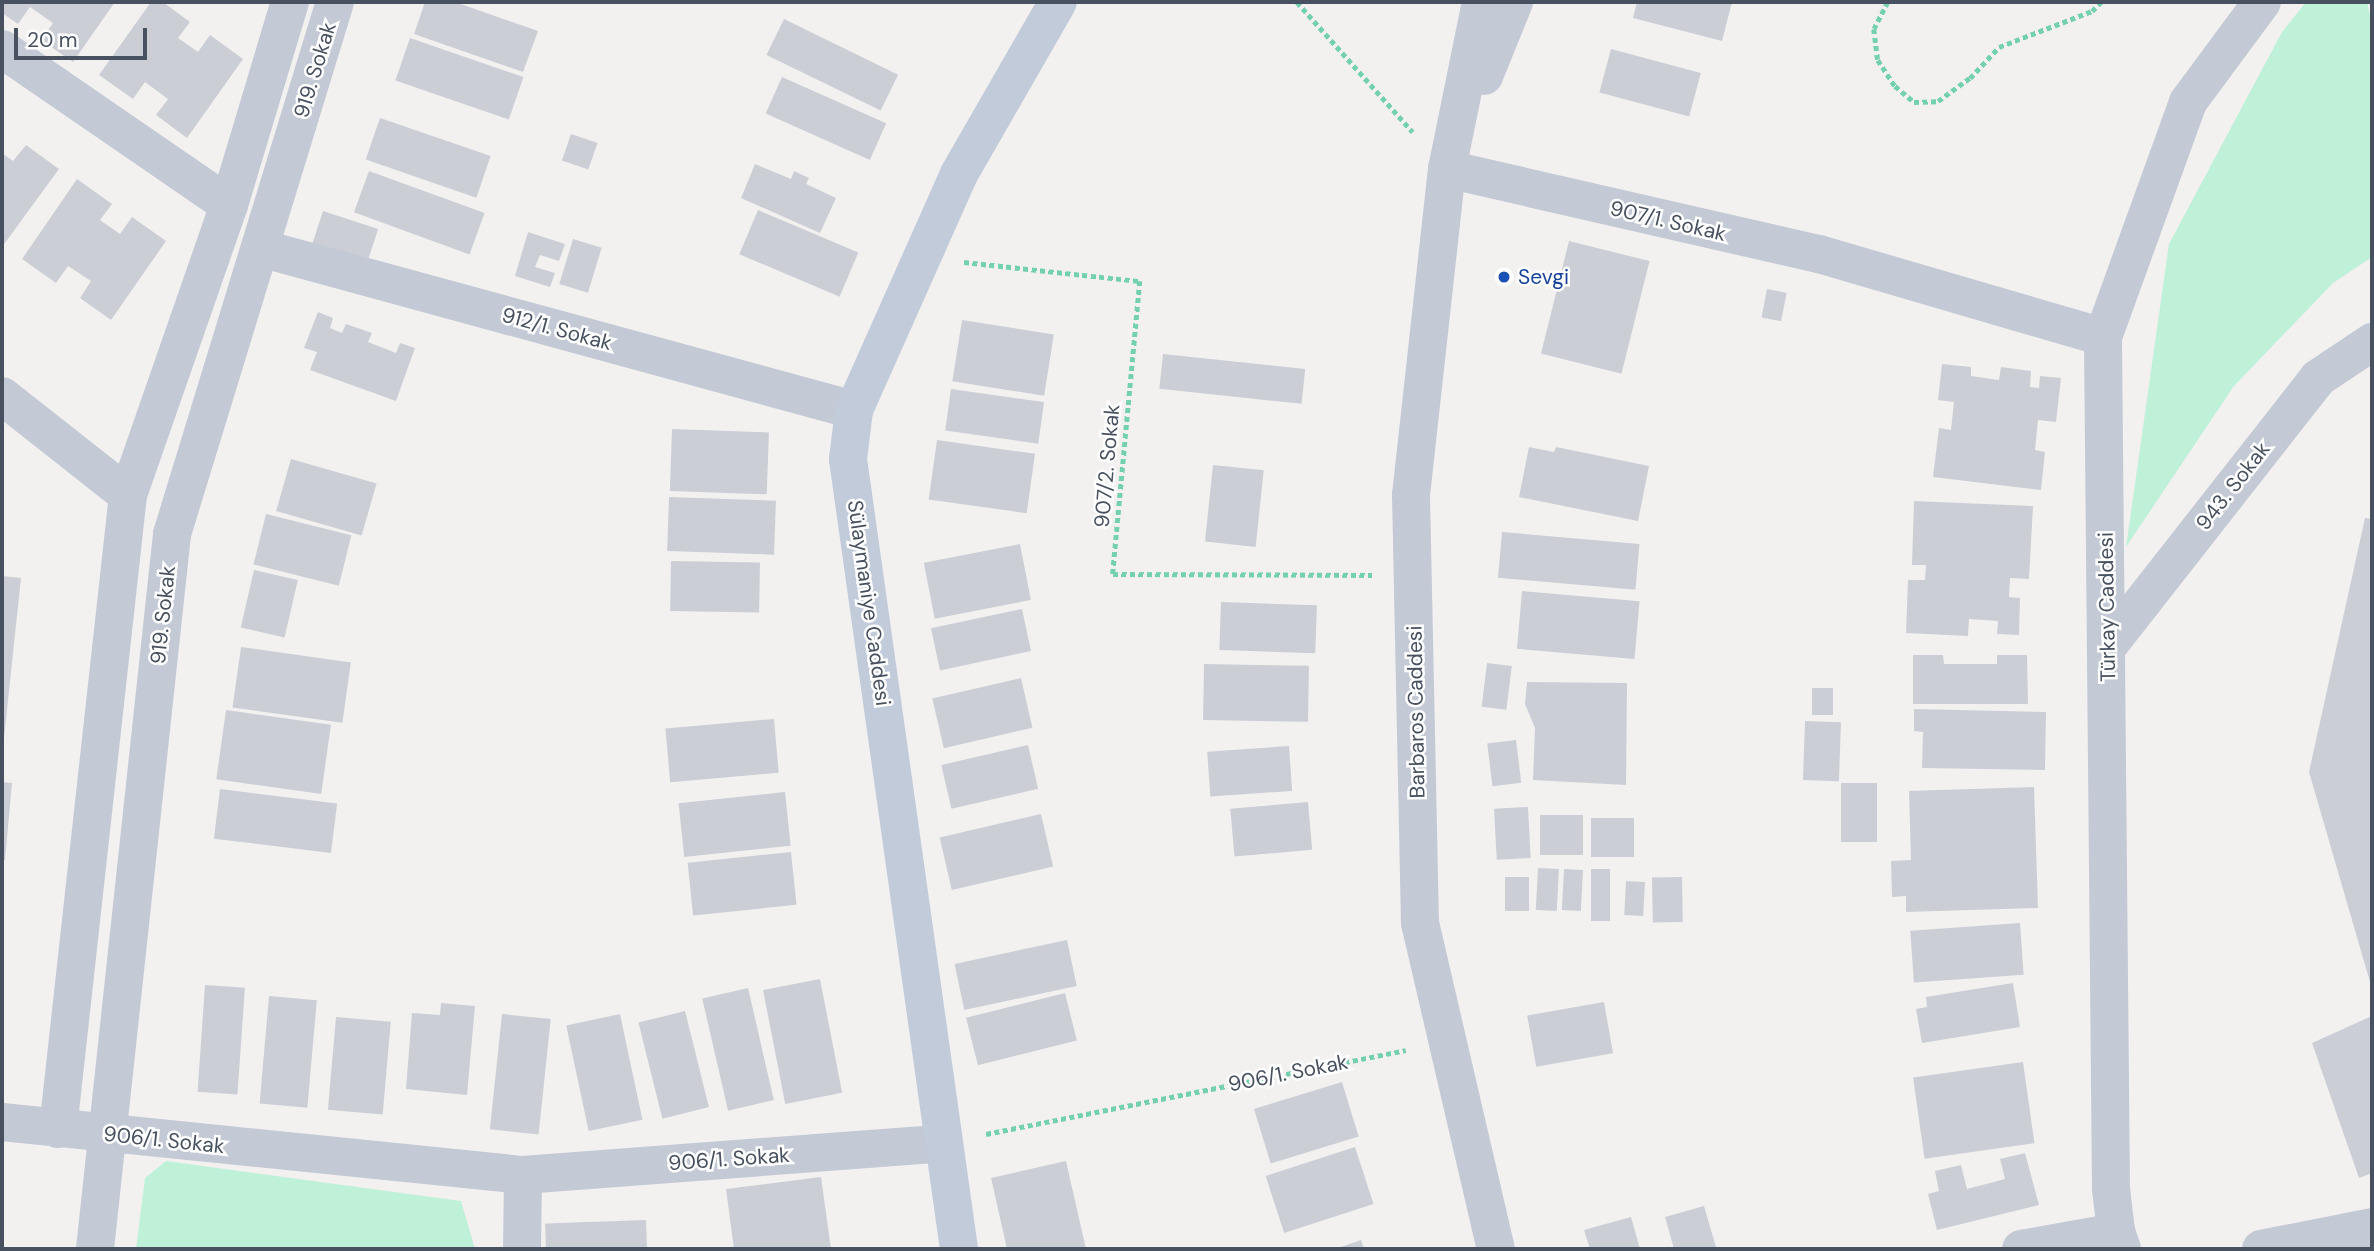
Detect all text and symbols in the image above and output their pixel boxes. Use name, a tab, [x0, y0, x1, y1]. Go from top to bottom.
scale bar	[18, 14, 150, 58]
street label: 919. Sokak	[289, 19, 341, 121]
text: 20 m	[27, 26, 78, 54]
street label: 907/1. Sokak	[1608, 195, 1728, 247]
place label: Sevgi	[1518, 264, 1569, 290]
marker: Sevgi	[1496, 269, 1512, 285]
street label: 912/1. Sokak	[499, 302, 615, 356]
street label: 907/2. Sokak	[1089, 403, 1125, 529]
street label: 943. Sokak	[2191, 437, 2275, 535]
street label: Sülaymaniye Caddesi	[842, 499, 896, 707]
street label: Türkay Caddesi	[2093, 532, 2121, 682]
street label: 919. Sokak	[145, 565, 181, 665]
street label: Barbaros Caddesi	[1402, 625, 1430, 799]
street label: 906/1. Sokak	[1226, 1049, 1350, 1097]
street label: 906/1. Sokak	[102, 1121, 226, 1159]
street label: 906/1. Sokak	[667, 1142, 791, 1176]

